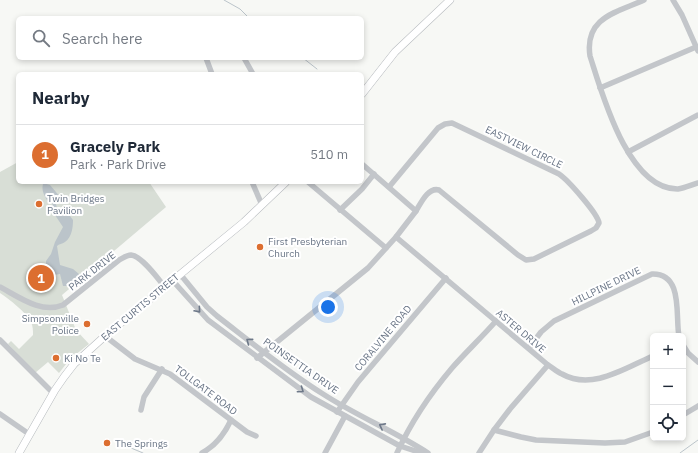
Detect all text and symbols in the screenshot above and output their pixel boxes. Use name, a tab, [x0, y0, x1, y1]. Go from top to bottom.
search box	[16, 16, 364, 60]
icon: search	[30, 27, 52, 49]
text: Search here	[62, 29, 142, 48]
text: Nearby	[32, 87, 90, 109]
street label: EASTVIEW CIRCLE	[483, 123, 565, 171]
text: Gracely Park	[70, 137, 160, 156]
text: 1	[41, 146, 49, 163]
text: 510 m	[310, 146, 348, 163]
text: Park · Park Drive	[70, 156, 166, 173]
place label: Twin Bridges Pavilion	[47, 192, 105, 217]
marker: Twin Bridges Pavilion	[34, 199, 44, 209]
place label: First Presbyterian Church	[268, 235, 347, 260]
marker: First Presbyterian Church	[255, 242, 265, 252]
street label: PARK DRIVE	[66, 248, 118, 293]
pin: 1	[28, 263, 54, 293]
street label: HILLPINE DRIVE	[569, 264, 643, 308]
street label: EAST CURTIS STREET	[98, 270, 182, 344]
your location	[318, 297, 338, 317]
street label: CORALVINE ROAD	[352, 302, 415, 374]
one-way arrow	[194, 305, 201, 313]
street label: ASTER DRIVE	[493, 306, 549, 356]
place label: Simpsonville Police	[22, 312, 80, 337]
marker: Simpsonville Police	[82, 319, 92, 329]
map controls	[650, 333, 686, 441]
button: +	[650, 333, 686, 369]
street label: POINSETTIA DRIVE	[261, 335, 341, 397]
one-way arrow	[247, 339, 254, 346]
place label: Ki No Te	[64, 352, 101, 365]
marker: Ki No Te	[51, 353, 61, 363]
street label: TOLLGATE ROAD	[172, 362, 240, 418]
button: −	[650, 369, 686, 405]
one-way arrow	[296, 385, 303, 392]
button: locate	[650, 405, 686, 441]
one-way arrow	[379, 423, 386, 431]
place label: The Springs	[115, 437, 168, 450]
marker: The Springs	[102, 438, 112, 448]

